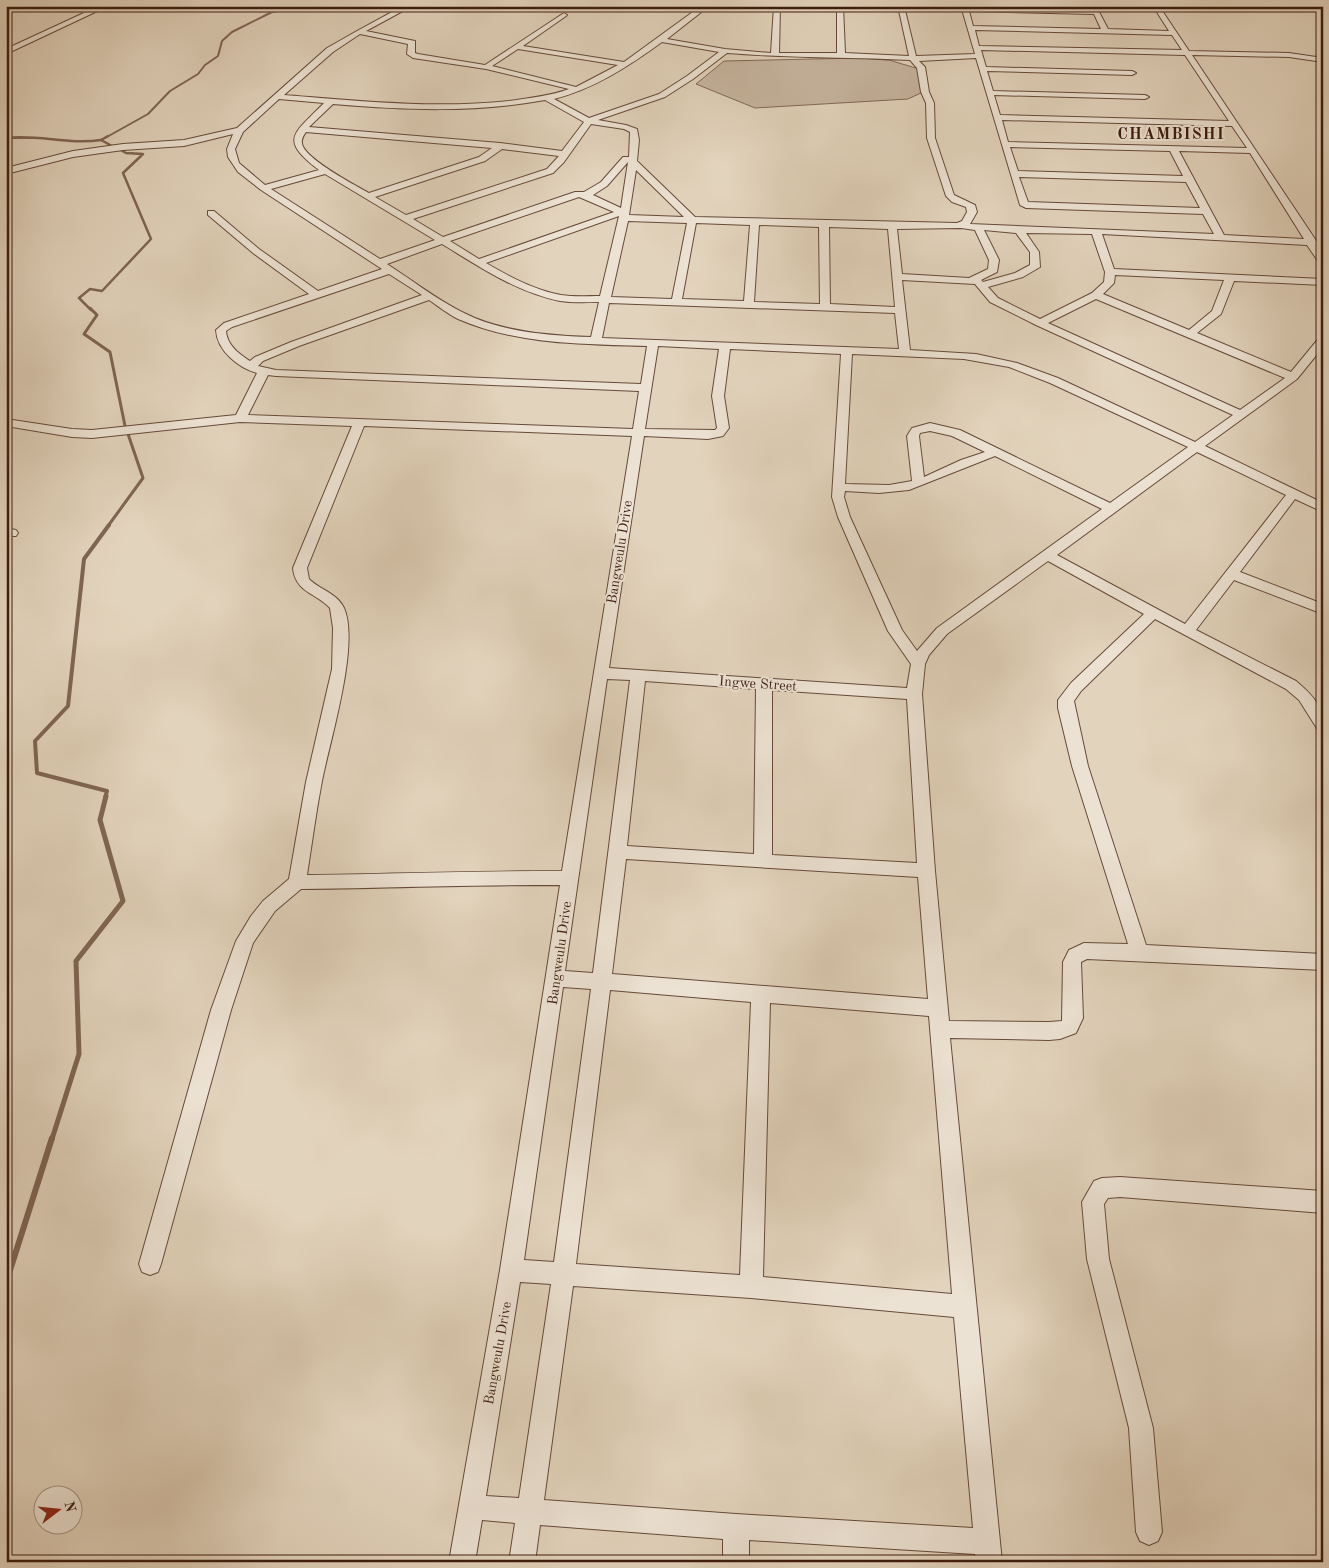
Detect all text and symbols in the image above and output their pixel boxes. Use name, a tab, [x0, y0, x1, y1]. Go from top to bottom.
district label: CHAMBISHI	[1117, 127, 1225, 143]
street label: Bangweulu Drive	[605, 499, 635, 605]
street label: Ingwe Street	[718, 674, 798, 694]
street label: Bangweulu Drive	[546, 900, 574, 1006]
street label: Bangweulu Drive	[482, 1300, 514, 1406]
north arrow	[32, 1486, 82, 1536]
text: N	[61, 1500, 78, 1514]

